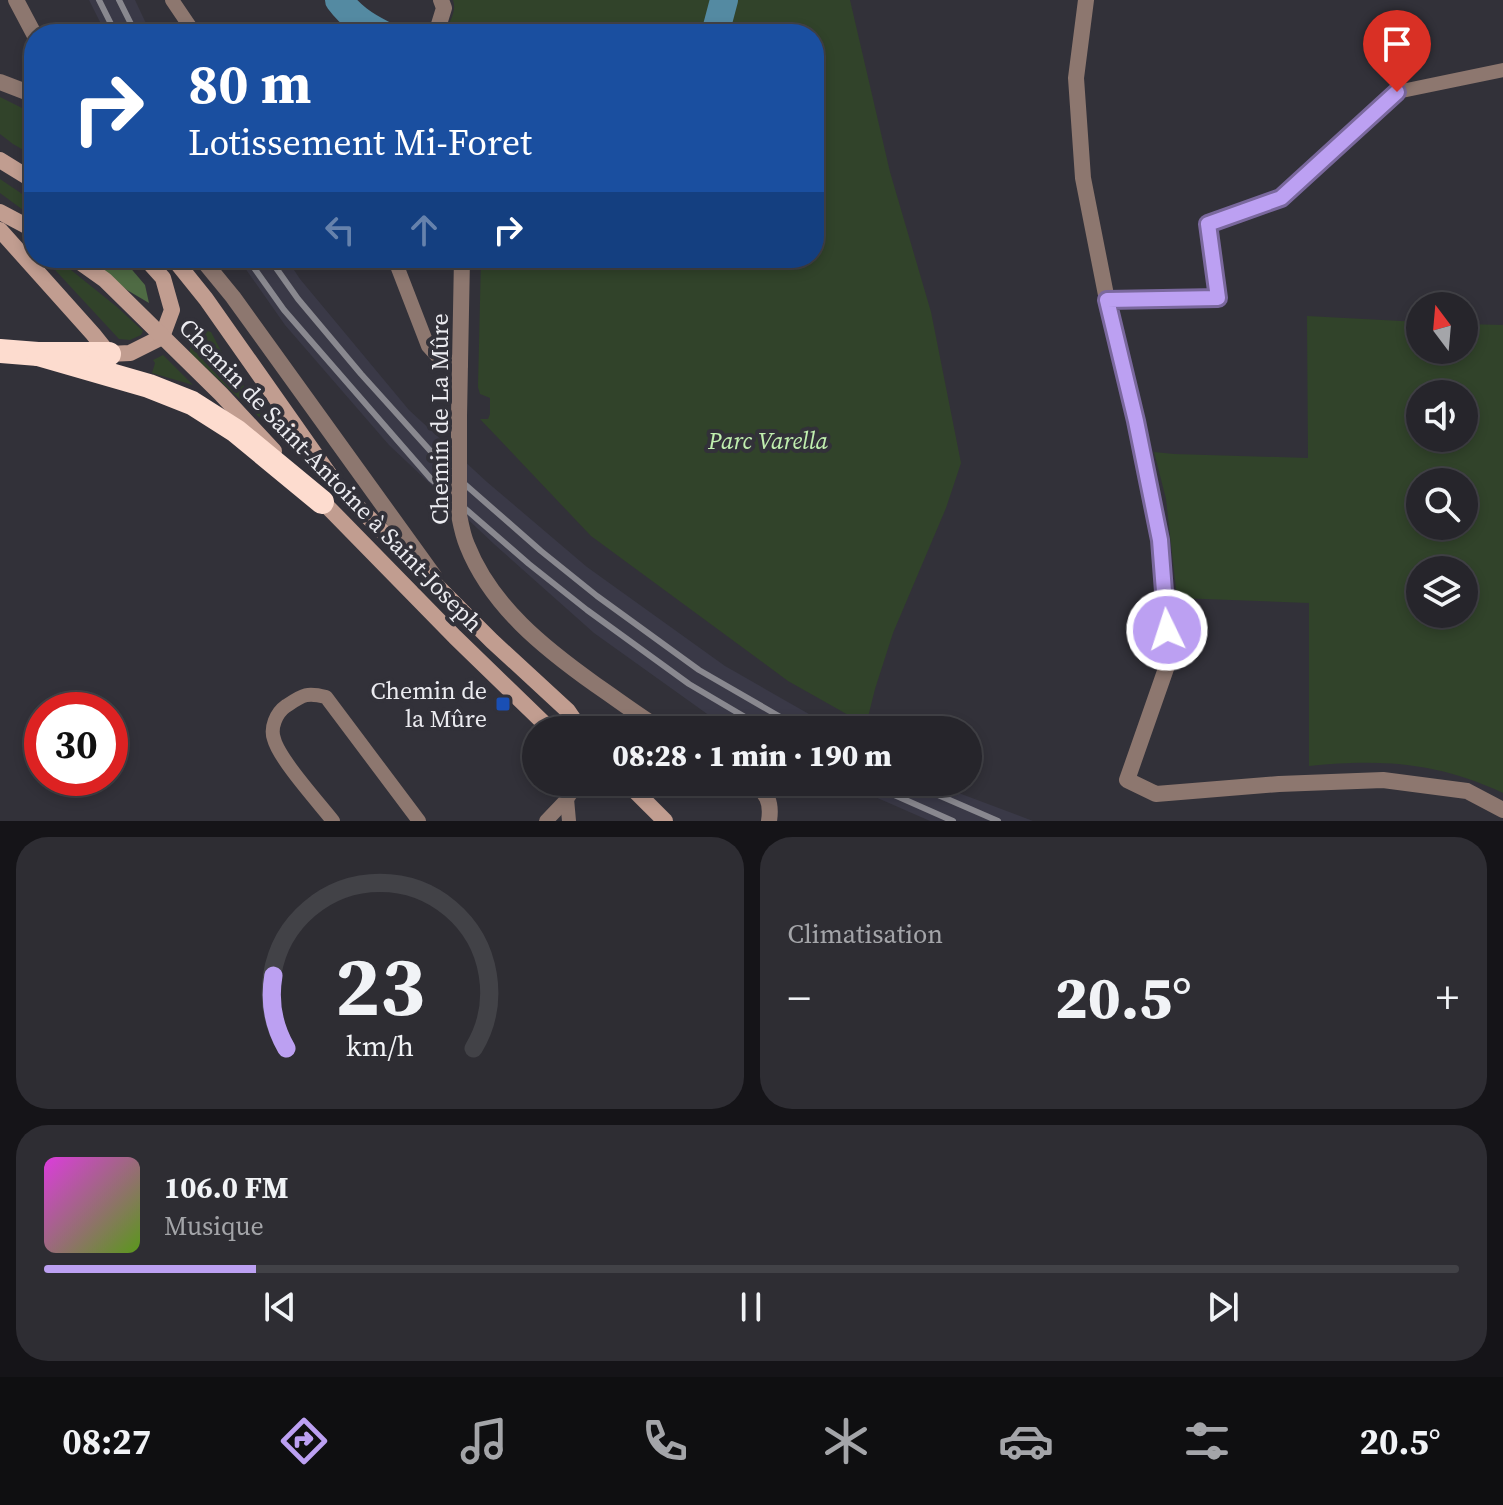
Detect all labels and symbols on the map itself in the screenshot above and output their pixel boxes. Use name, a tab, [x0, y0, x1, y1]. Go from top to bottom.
pin	[1363, 10, 1431, 92]
north arrow	[1406, 292, 1478, 364]
street label: Chemin de Saint-Antoine à Saint-Joseph	[172, 311, 490, 639]
street label: Chemin de La Mûre	[423, 313, 456, 525]
park label: Parc Varella	[707, 424, 828, 457]
position arrow	[1125, 588, 1209, 672]
place label: Chemin de la Mûre	[370, 674, 487, 735]
speed limit sign: 30	[24, 692, 128, 796]
marker: Chemin de la Mûre	[494, 695, 512, 713]

